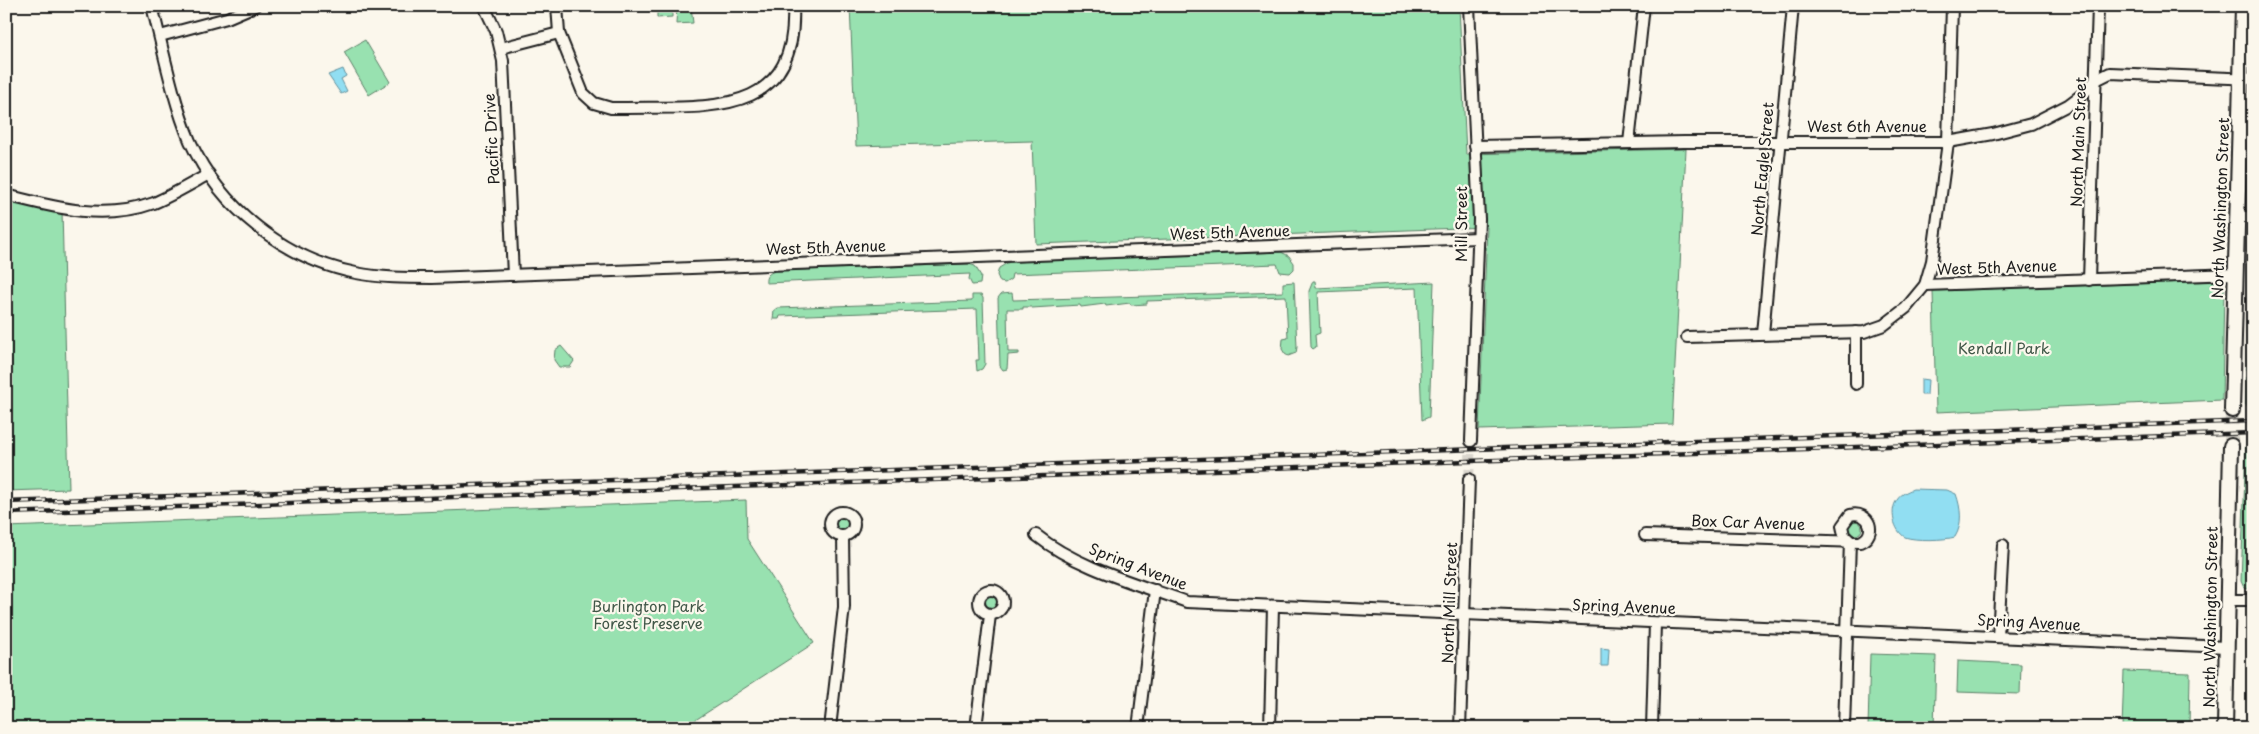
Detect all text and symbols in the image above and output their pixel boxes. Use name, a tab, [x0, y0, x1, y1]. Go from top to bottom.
street label: North Main Street	[2064, 76, 2091, 207]
street label: Pacific Drive	[477, 93, 504, 185]
street label: North Eagle Street	[1744, 101, 1779, 237]
street label: West 6th Avenue	[1807, 114, 1927, 137]
street label: North Washington Street	[2205, 117, 2234, 299]
street label: Mill Street	[1449, 186, 1472, 262]
street label: West 5th Avenue	[1169, 218, 1290, 245]
street label: West 5th Avenue	[765, 233, 886, 260]
street label: West 5th Avenue	[1936, 253, 2057, 280]
park label: Kendall Park	[1958, 336, 2050, 359]
street label: Box Car Avenue	[1691, 508, 1806, 535]
street label: North Washington Street	[2196, 526, 2223, 708]
street label: Spring Avenue	[1086, 536, 1191, 595]
street label: North Mill Street	[1435, 542, 1462, 664]
street label: Spring Avenue	[1572, 592, 1676, 619]
park label: Burlington Park Forest Preserve	[591, 594, 705, 634]
street label: Spring Avenue	[1977, 607, 2081, 636]

